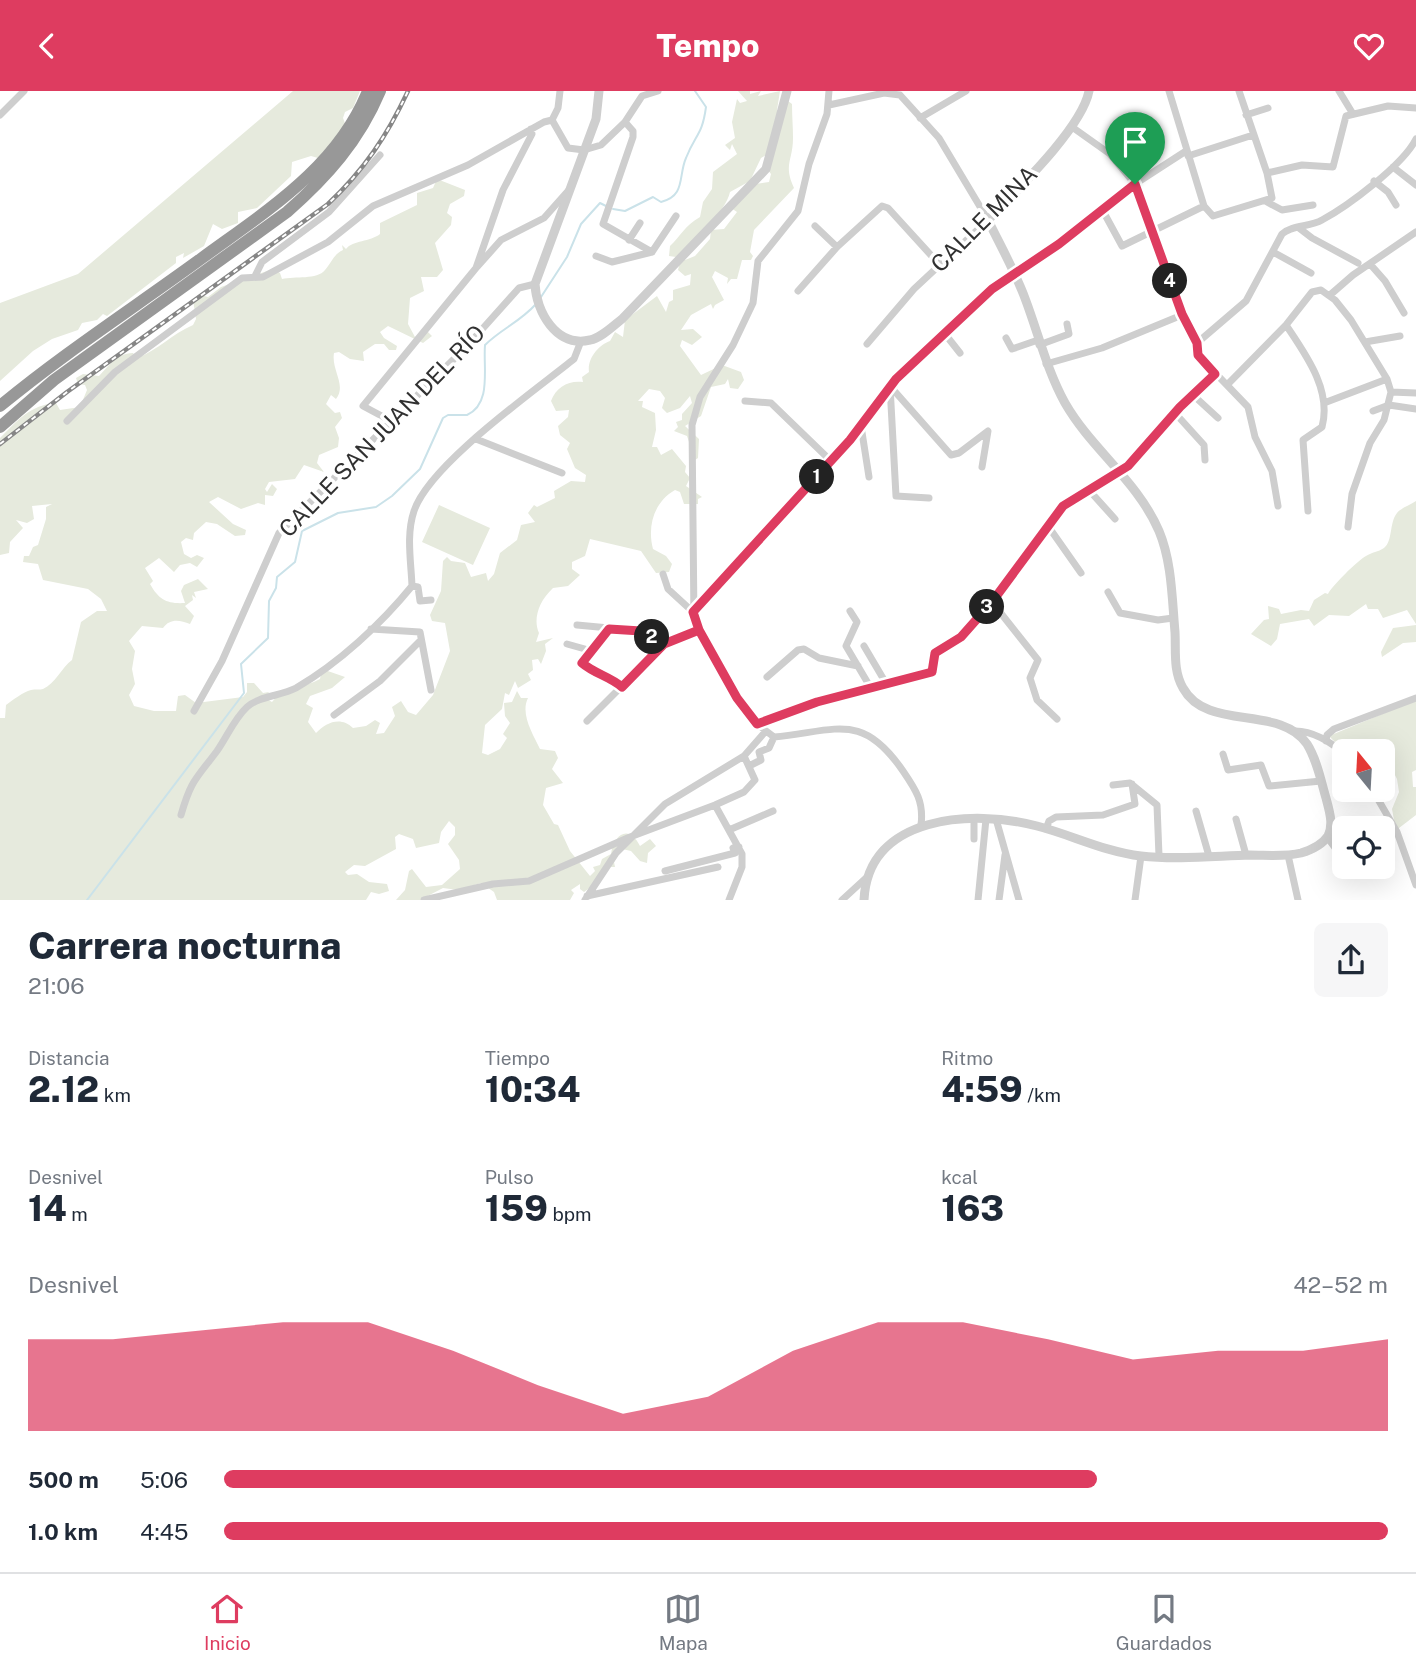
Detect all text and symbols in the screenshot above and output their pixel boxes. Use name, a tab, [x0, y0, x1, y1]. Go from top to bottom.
icon: back	[28, 27, 66, 65]
text: Tempo	[656, 27, 760, 64]
icon: heart	[1350, 27, 1388, 65]
pin	[1105, 112, 1165, 184]
icon: arrive	[1116, 123, 1154, 161]
street label: CALLE MINA	[925, 160, 1042, 277]
pin: 4	[1152, 263, 1188, 299]
text: 4	[1163, 269, 1176, 291]
street label: CALLE SAN JUAN DEL RÍO	[273, 319, 490, 542]
pin: 1	[800, 459, 834, 495]
text: 1	[812, 465, 821, 487]
pin: 3	[970, 589, 1004, 625]
text: 3	[980, 595, 993, 617]
pin: 2	[634, 619, 670, 655]
text: 2	[645, 625, 658, 647]
north arrow	[1332, 739, 1395, 801]
map controls	[1332, 739, 1395, 879]
button: locate	[1332, 816, 1395, 879]
text: Carrera nocturna	[28, 923, 342, 968]
button: share	[1314, 923, 1388, 997]
text: 21:06	[28, 972, 85, 999]
text: Distancia	[28, 1047, 110, 1069]
text: Tiempo	[485, 1047, 550, 1069]
text: Ritmo	[941, 1047, 993, 1069]
text: 2.12	[28, 1069, 99, 1110]
text: 10:34	[485, 1069, 580, 1110]
text: 4:59	[941, 1069, 1023, 1110]
text: km	[99, 1084, 131, 1106]
text: /km	[1023, 1084, 1061, 1106]
text: Desnivel	[28, 1166, 103, 1188]
text: Pulso	[485, 1166, 534, 1188]
text: kcal	[941, 1166, 978, 1188]
text: 14	[28, 1188, 67, 1229]
text: 159	[485, 1188, 548, 1229]
text: 163	[941, 1188, 1004, 1229]
text: m	[67, 1203, 88, 1225]
text: bpm	[548, 1203, 591, 1225]
text: Desnivel	[28, 1271, 119, 1298]
text: 42–52 m	[1293, 1271, 1388, 1298]
text: 500 m	[28, 1466, 99, 1493]
text: 5:06	[140, 1466, 188, 1493]
text: 1.0 km	[28, 1518, 98, 1545]
text: 4:45	[140, 1518, 188, 1545]
tab: Inicio	[204, 1590, 251, 1654]
tab: Mapa	[659, 1590, 708, 1654]
tab: Guardados	[1116, 1590, 1212, 1654]

